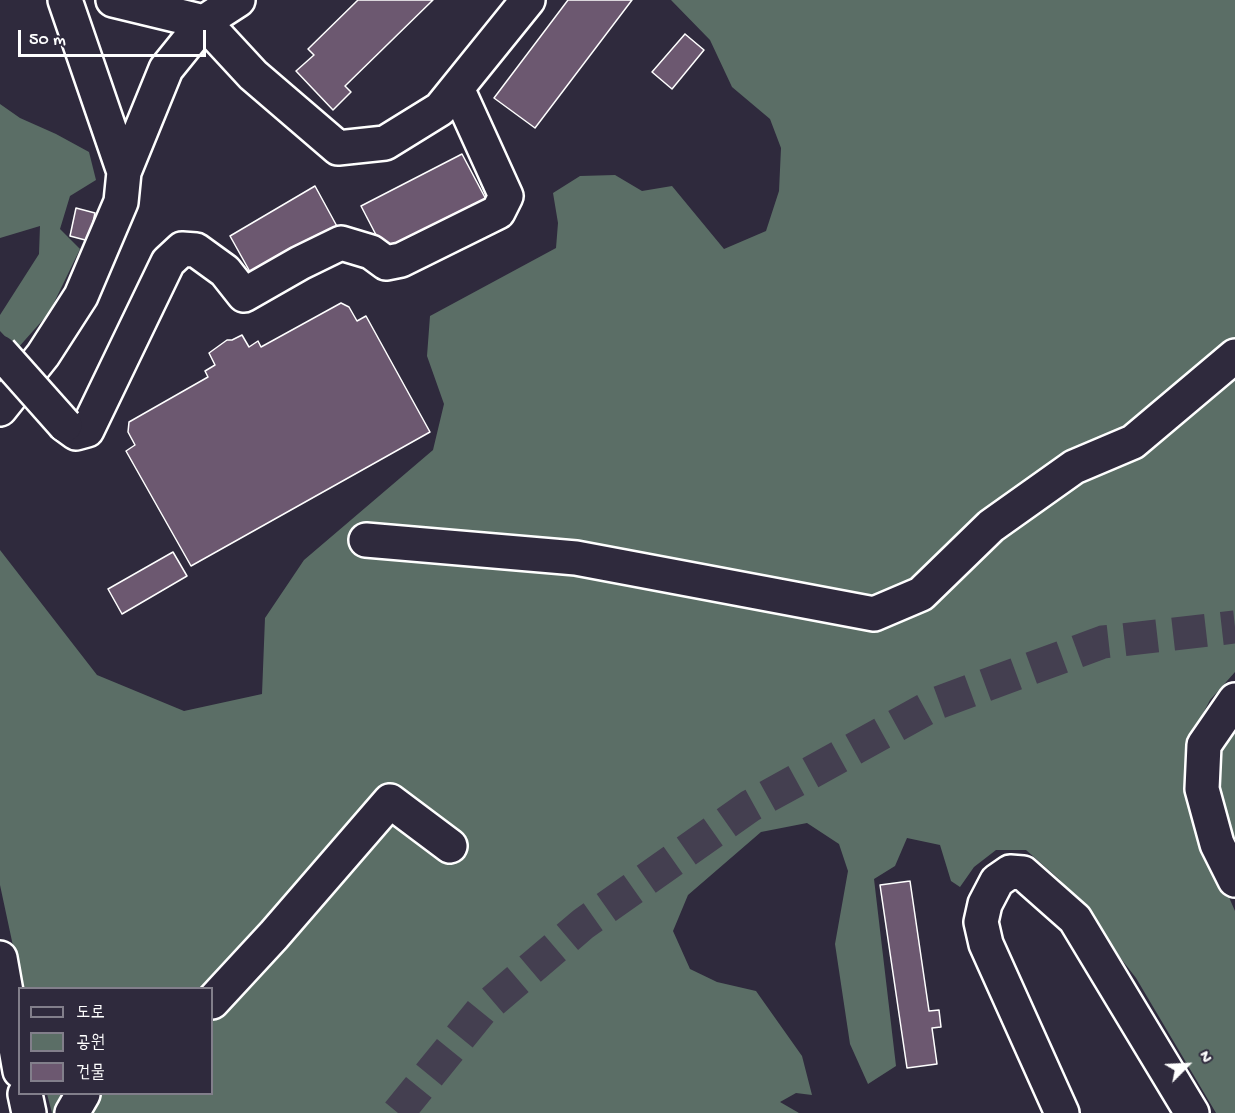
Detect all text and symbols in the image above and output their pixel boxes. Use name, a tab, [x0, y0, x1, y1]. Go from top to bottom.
scale bar	[21, 18, 208, 56]
text: 50 m	[29, 30, 66, 51]
legend	[18, 987, 213, 1095]
text: 도로	[76, 1003, 105, 1024]
text: 공원	[76, 1033, 105, 1054]
north arrow	[1157, 1035, 1217, 1095]
text: N	[1193, 1049, 1215, 1066]
text: 건물	[76, 1063, 105, 1084]

